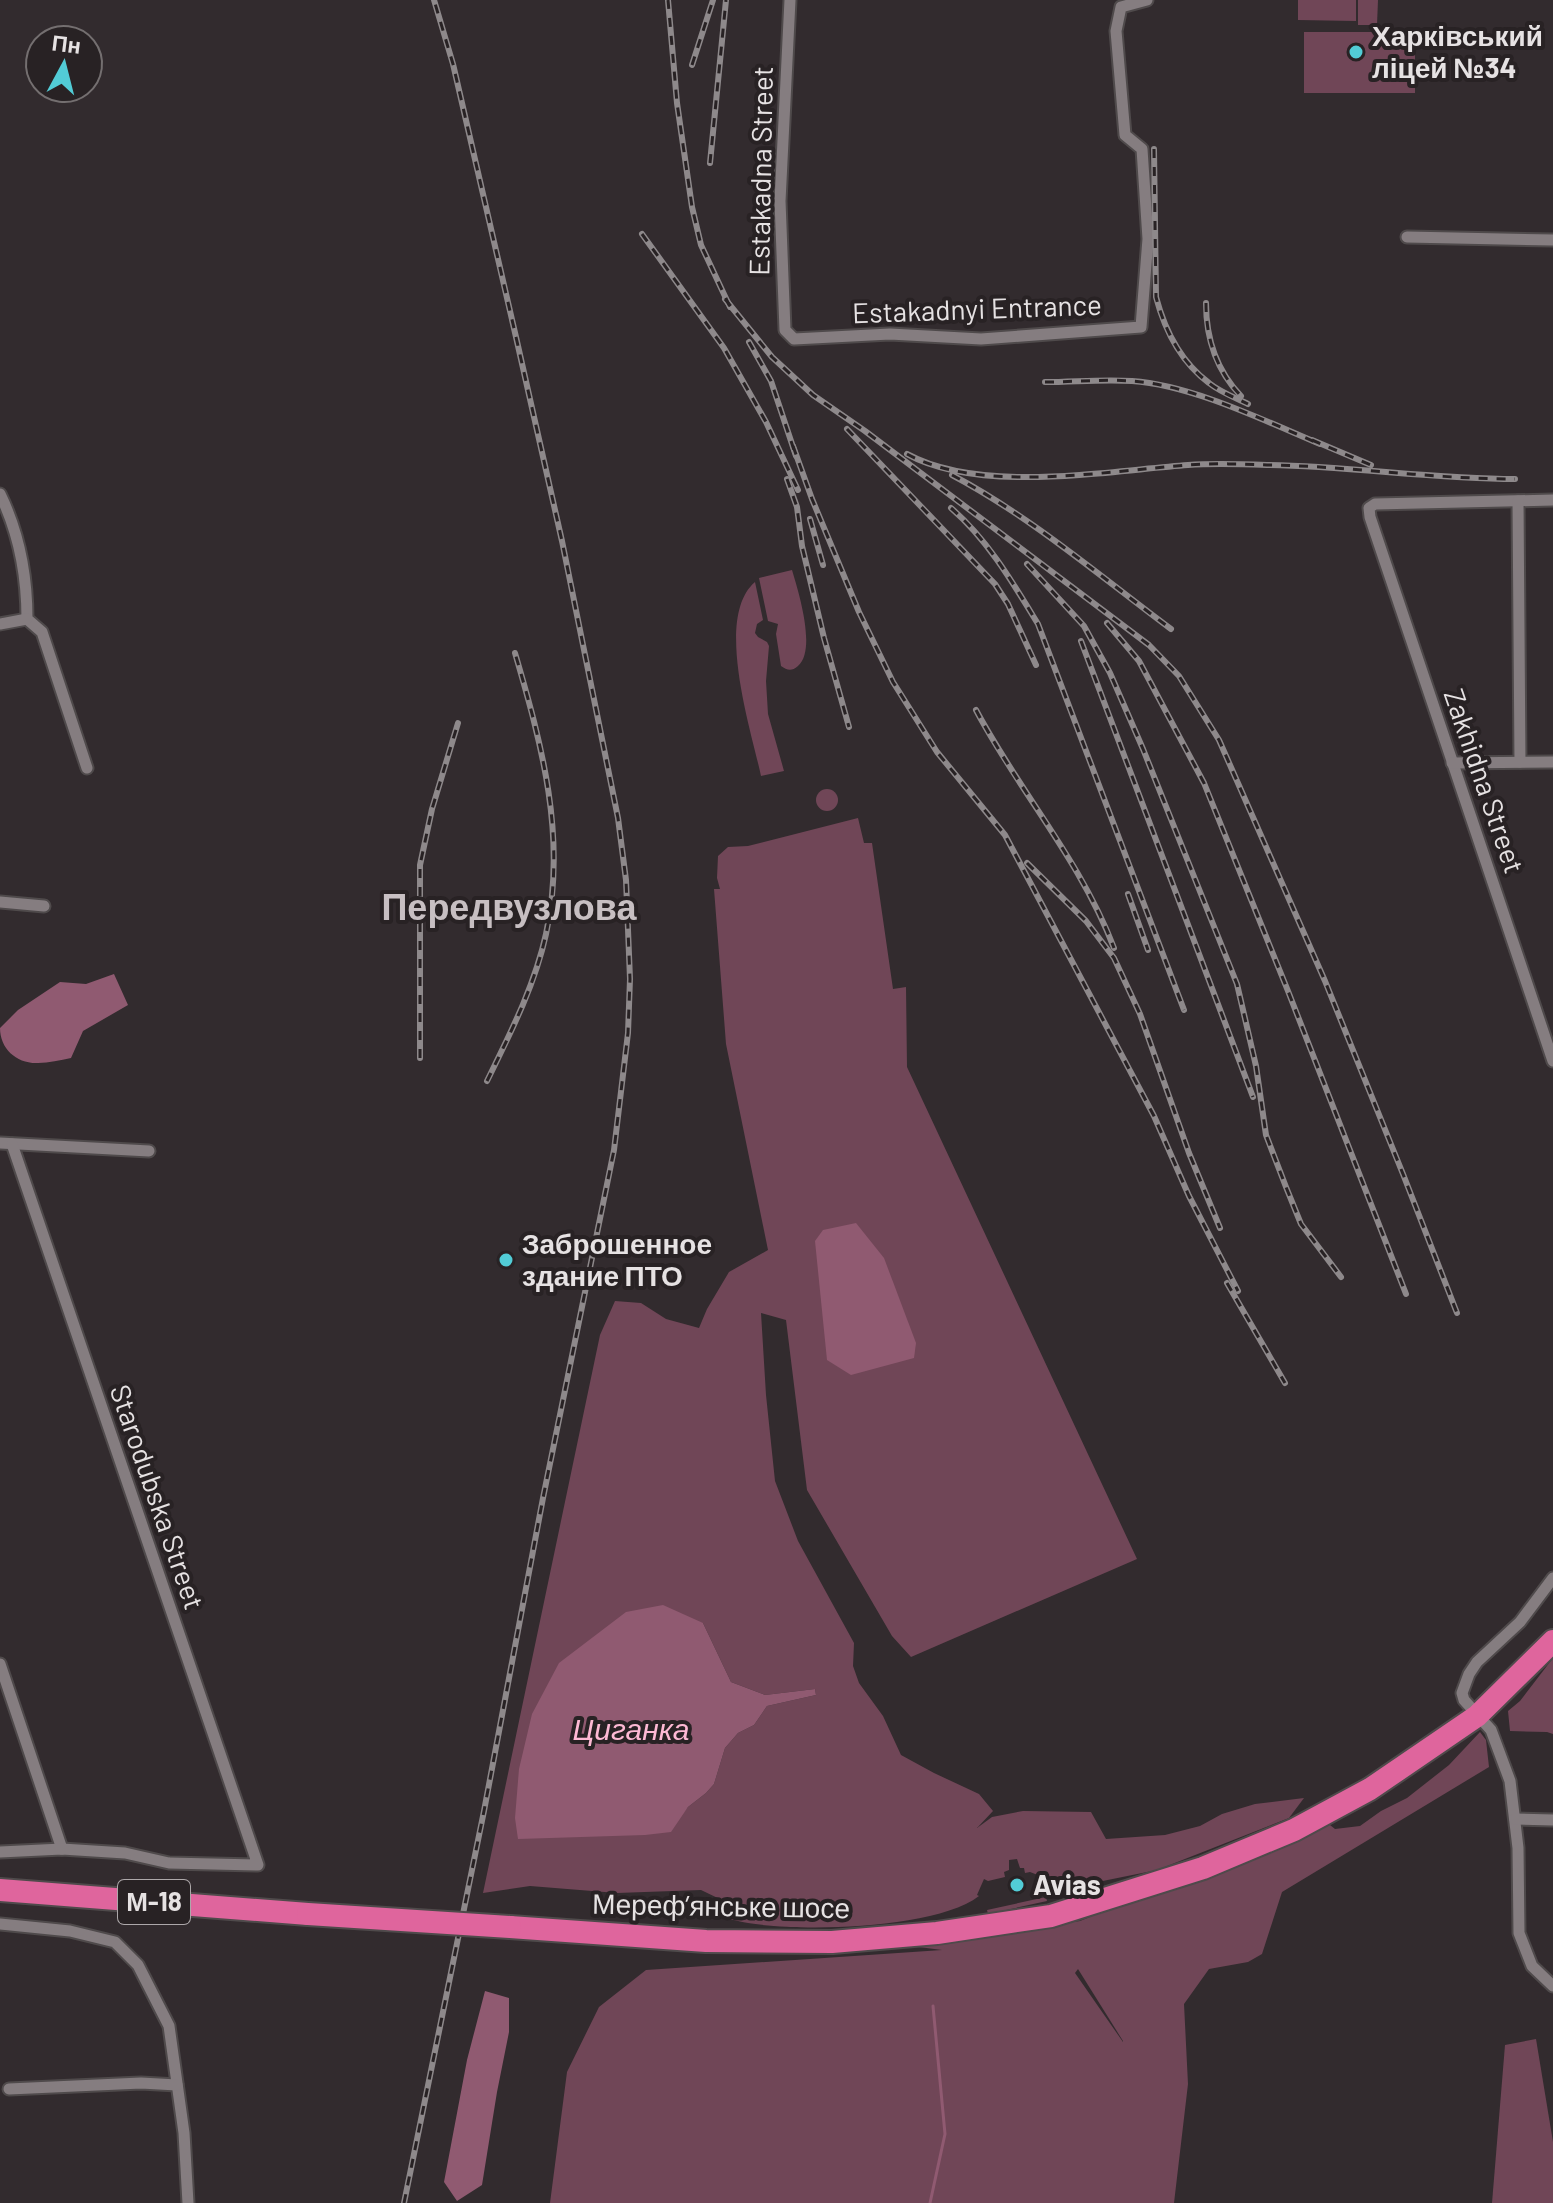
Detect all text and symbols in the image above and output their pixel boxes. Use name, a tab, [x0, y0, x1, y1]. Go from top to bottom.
place label: Харківський ліцей №34	[1372, 18, 1543, 84]
north arrow	[24, 24, 104, 104]
text: Пн	[51, 28, 83, 58]
marker: Харківський ліцей №34	[1347, 43, 1365, 61]
street label: Estakadna Street	[741, 66, 779, 276]
street label: Estakadnyi Entrance	[852, 287, 1102, 329]
street label: Zakhidna Street	[1438, 684, 1532, 877]
district label: Передвузлова	[381, 884, 637, 928]
place label: Заброшенное здание ПТО	[522, 1226, 712, 1292]
marker: Заброшенное здание ПТО	[497, 1251, 515, 1269]
street label: Starodubska Street	[104, 1380, 212, 1613]
water label: Циганка	[573, 1710, 690, 1746]
place label: Avias	[1033, 1867, 1101, 1901]
marker: Avias	[1008, 1876, 1026, 1894]
road number: М-18	[118, 1880, 190, 1924]
street label: Мереф’янське шосе	[592, 1886, 850, 1924]

